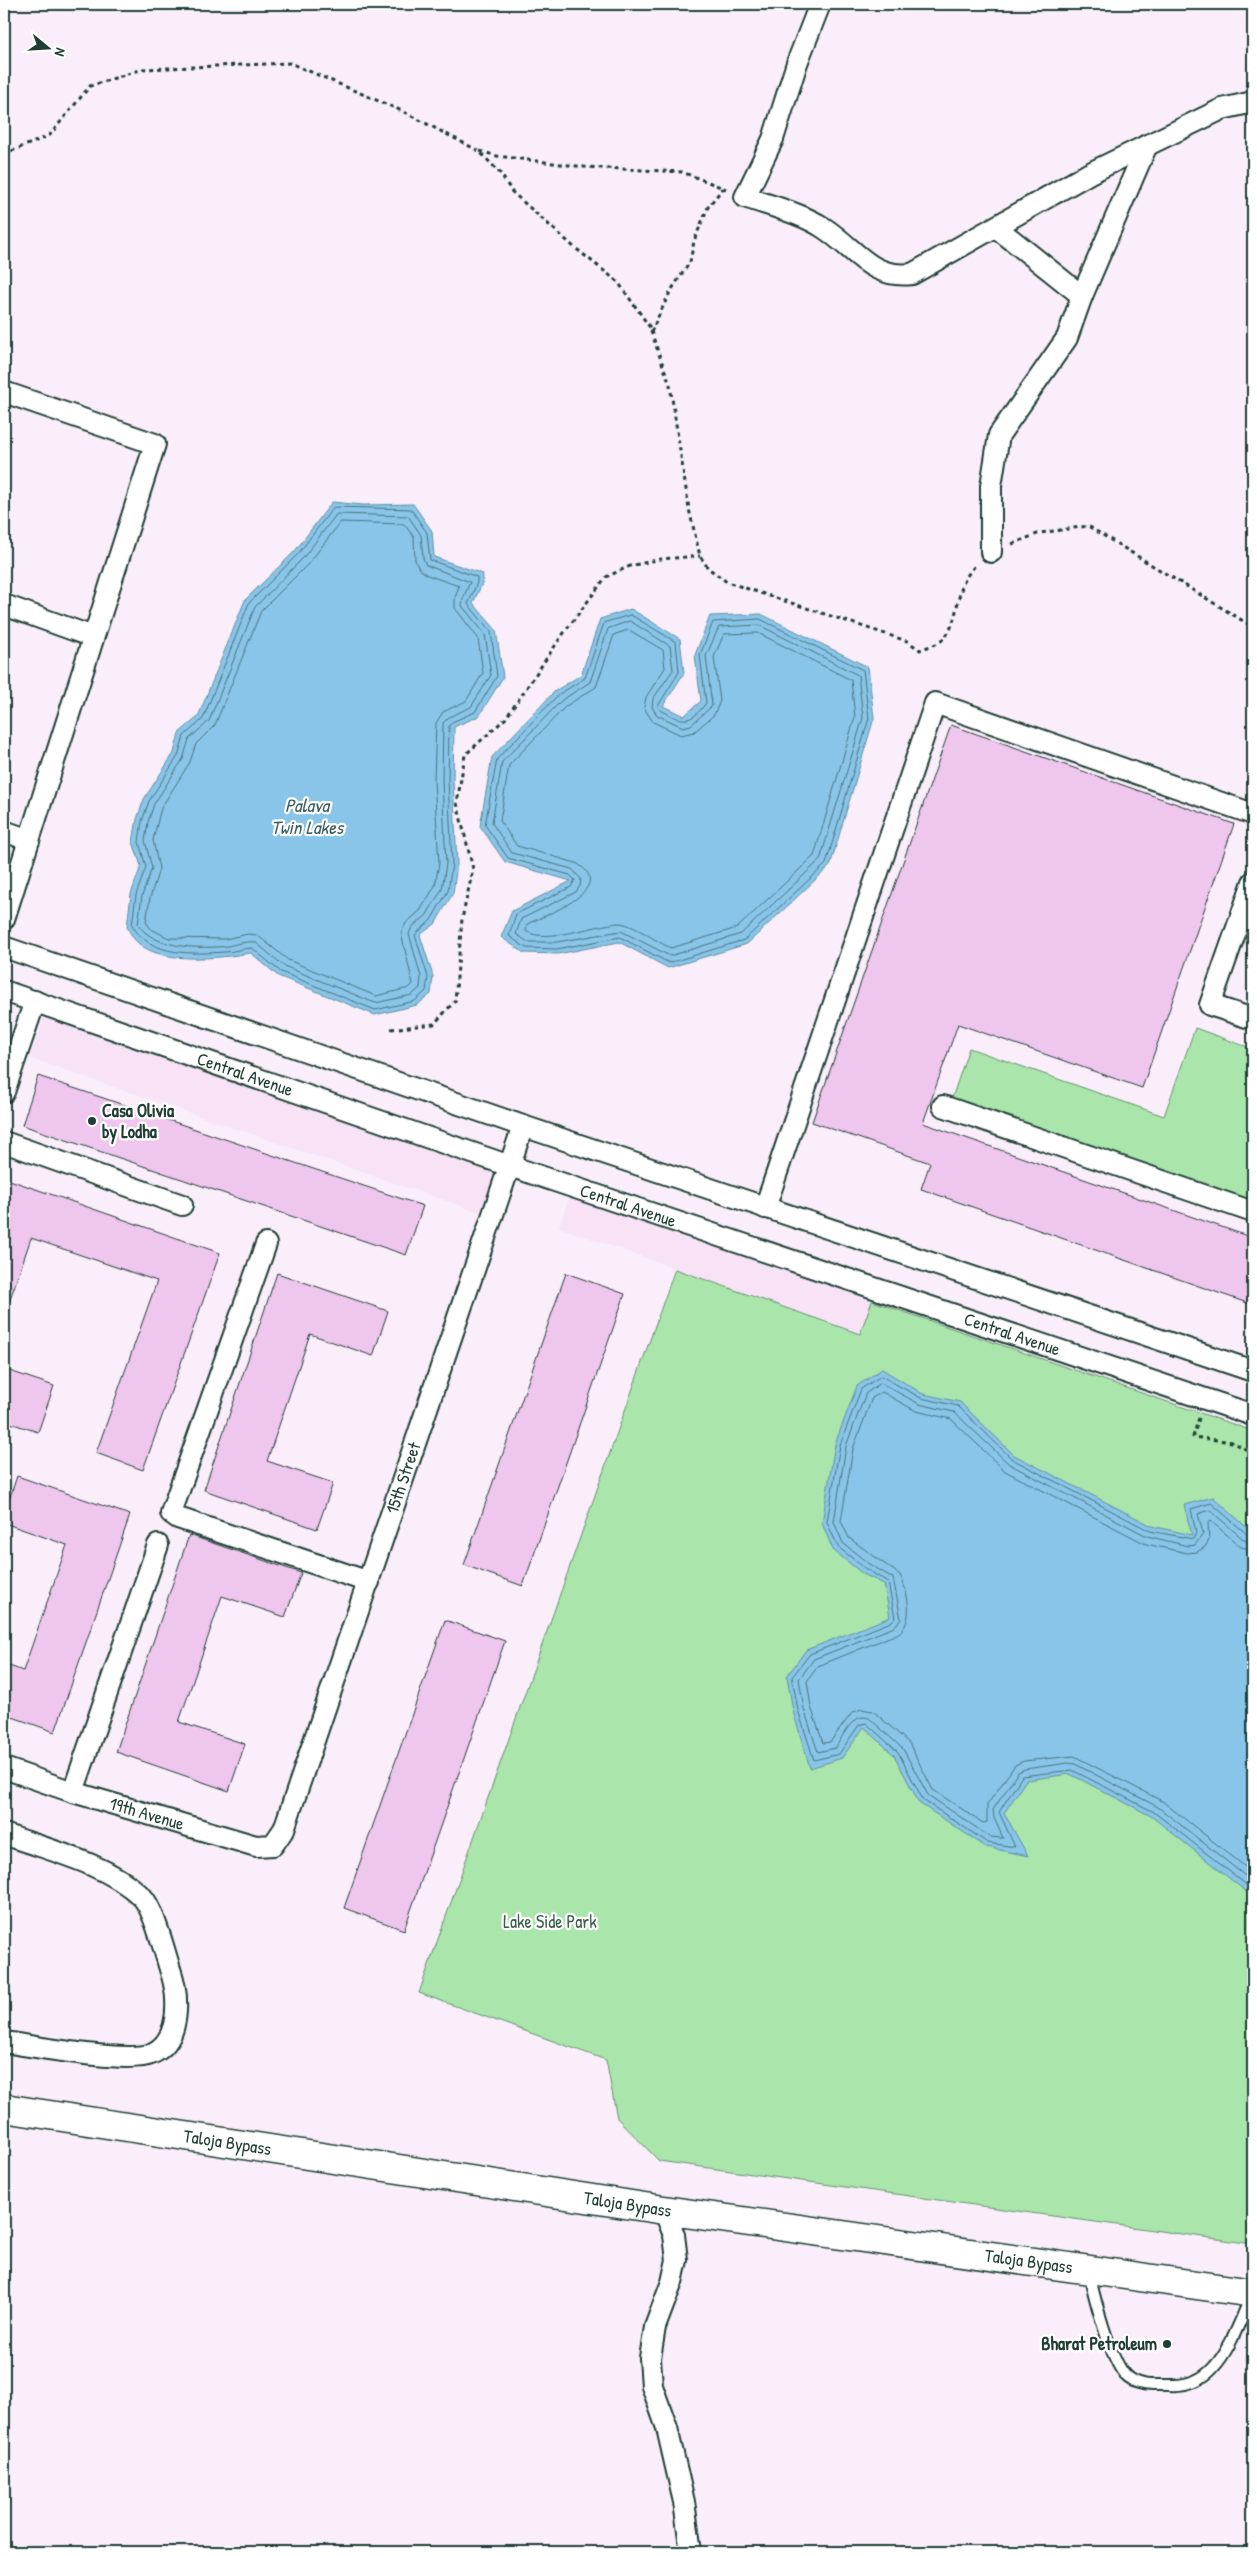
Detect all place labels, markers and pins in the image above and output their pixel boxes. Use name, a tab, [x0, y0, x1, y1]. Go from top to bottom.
place label: Casa Olivia by Lodha	[102, 1098, 175, 1145]
marker: Casa Olivia by Lodha	[86, 1115, 98, 1127]
place label: Bharat Petroleum	[1041, 2331, 1157, 2356]
marker: Bharat Petroleum	[1161, 2338, 1173, 2350]

